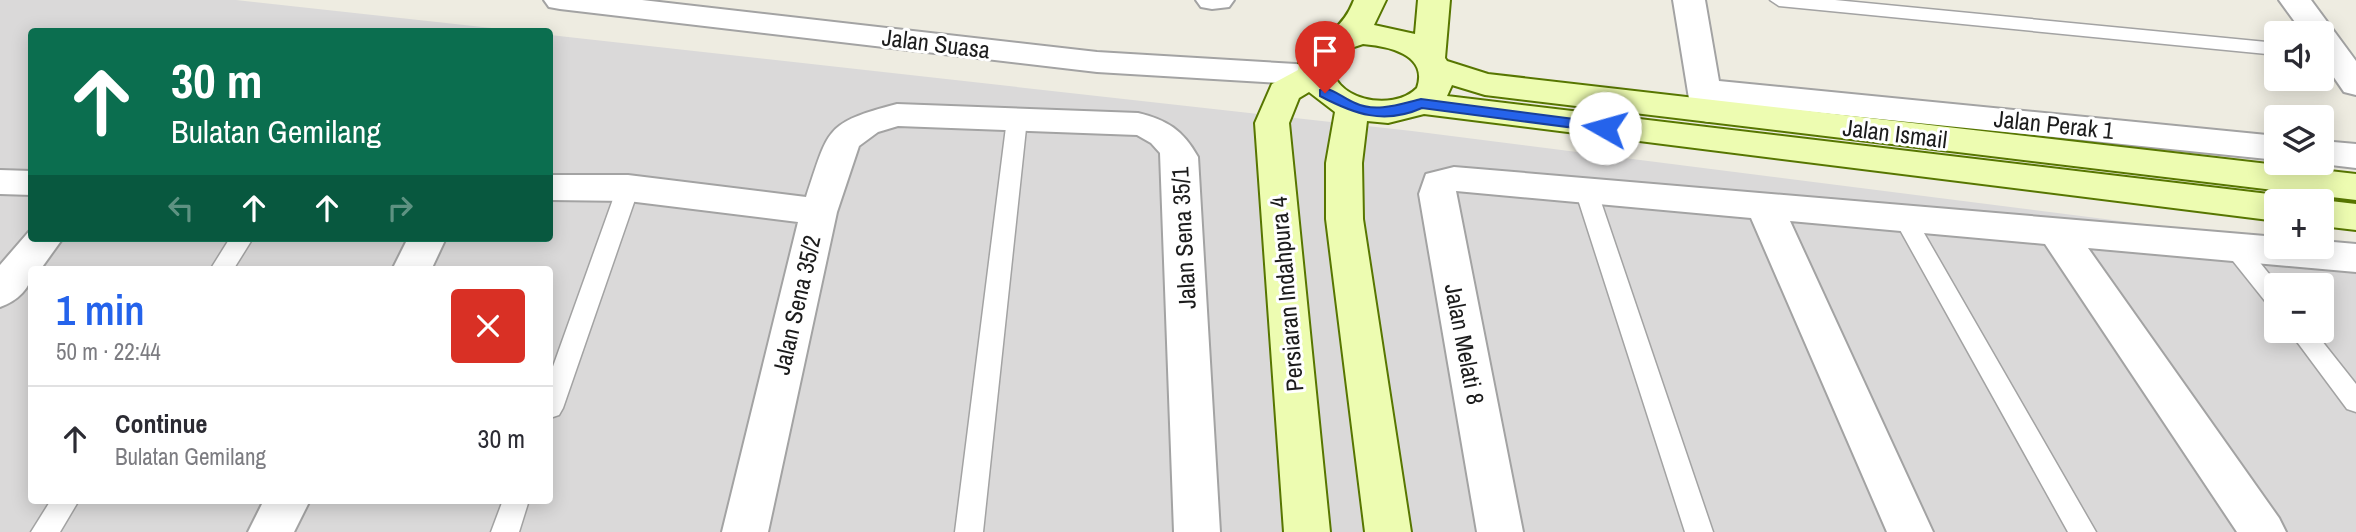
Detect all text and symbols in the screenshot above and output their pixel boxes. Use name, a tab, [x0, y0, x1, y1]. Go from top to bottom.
street label: Jalan Suasa	[880, 21, 992, 65]
pin	[1295, 21, 1355, 93]
map controls	[2264, 21, 2334, 343]
button: sound	[2264, 21, 2334, 91]
icon: arrive	[1306, 32, 1344, 70]
text: 30 m	[171, 47, 263, 113]
icon: ahead	[56, 56, 147, 147]
position arrow	[1568, 91, 1642, 165]
street label: Jalan Perak 1	[1993, 102, 2116, 146]
button: layers	[2264, 105, 2334, 175]
text: Bulatan Gemilang	[171, 110, 381, 153]
street label: Jalan Ismail	[1841, 111, 1949, 155]
street label: Jalan Sena 35/1	[1163, 166, 1203, 310]
icon: left	[162, 189, 200, 227]
icon: ahead	[235, 189, 273, 227]
icon: ahead	[308, 189, 346, 227]
icon: right	[381, 189, 419, 227]
button: +	[2264, 189, 2334, 259]
street label: Persiaran Indahpura 4	[1262, 195, 1310, 393]
street label: Jalan Sena 35/2	[764, 232, 828, 378]
button: −	[2264, 273, 2334, 343]
street label: Jalan Melati 8	[1438, 281, 1492, 407]
text: 1 min	[56, 282, 145, 338]
button: close	[451, 289, 525, 363]
text: 50 m · 22:44	[56, 336, 161, 367]
text: Continue	[115, 406, 207, 441]
icon: ahead	[56, 420, 94, 458]
text: 30 m	[478, 421, 525, 456]
text: Bulatan Gemilang	[115, 441, 266, 472]

